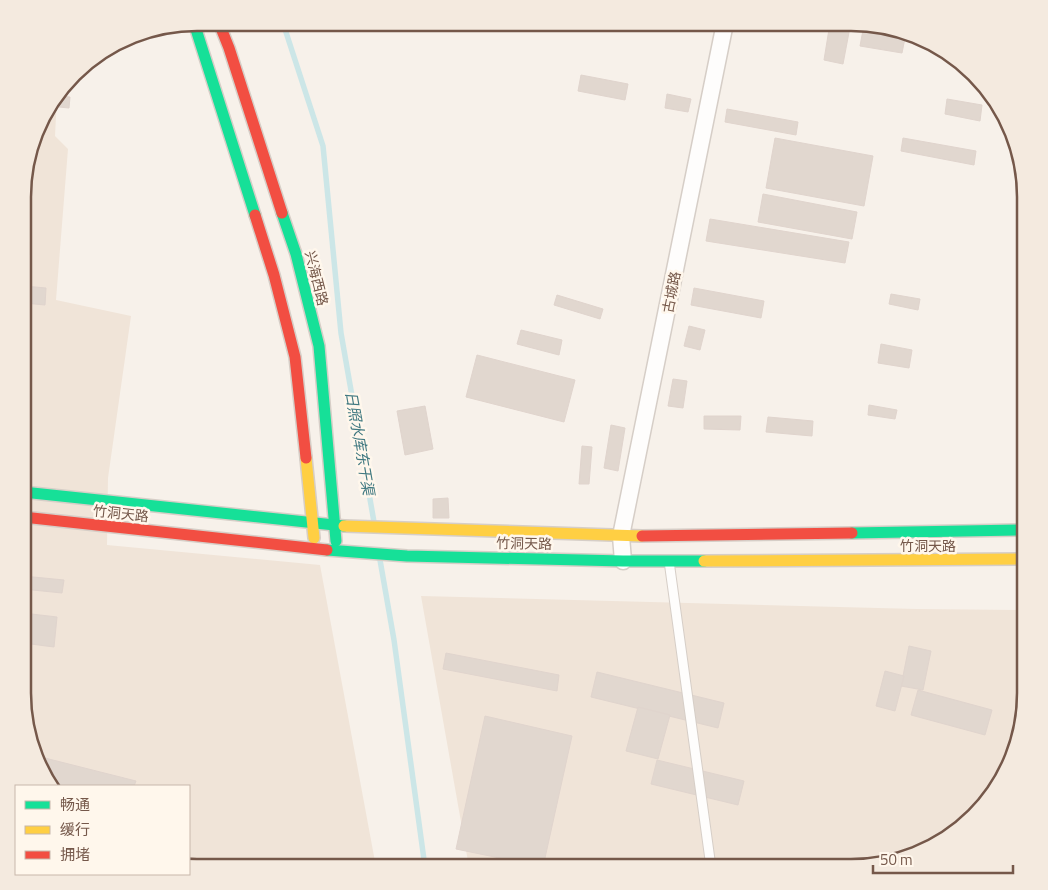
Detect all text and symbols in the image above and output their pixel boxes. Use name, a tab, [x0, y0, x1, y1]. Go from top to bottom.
street label: 兴海西路	[300, 248, 334, 308]
street label: 古城路	[657, 269, 685, 315]
water label: 日照水库东干渠	[340, 389, 381, 499]
street label: 竹洞天路	[92, 500, 150, 526]
street label: 竹洞天路	[496, 532, 552, 554]
street label: 竹洞天路	[900, 535, 956, 556]
legend	[15, 785, 190, 875]
text: 畅通	[60, 793, 90, 816]
text: 缓行	[60, 818, 90, 841]
scale bar	[873, 842, 1013, 874]
text: 拥堵	[60, 843, 90, 866]
text: 50 m	[880, 848, 913, 871]

